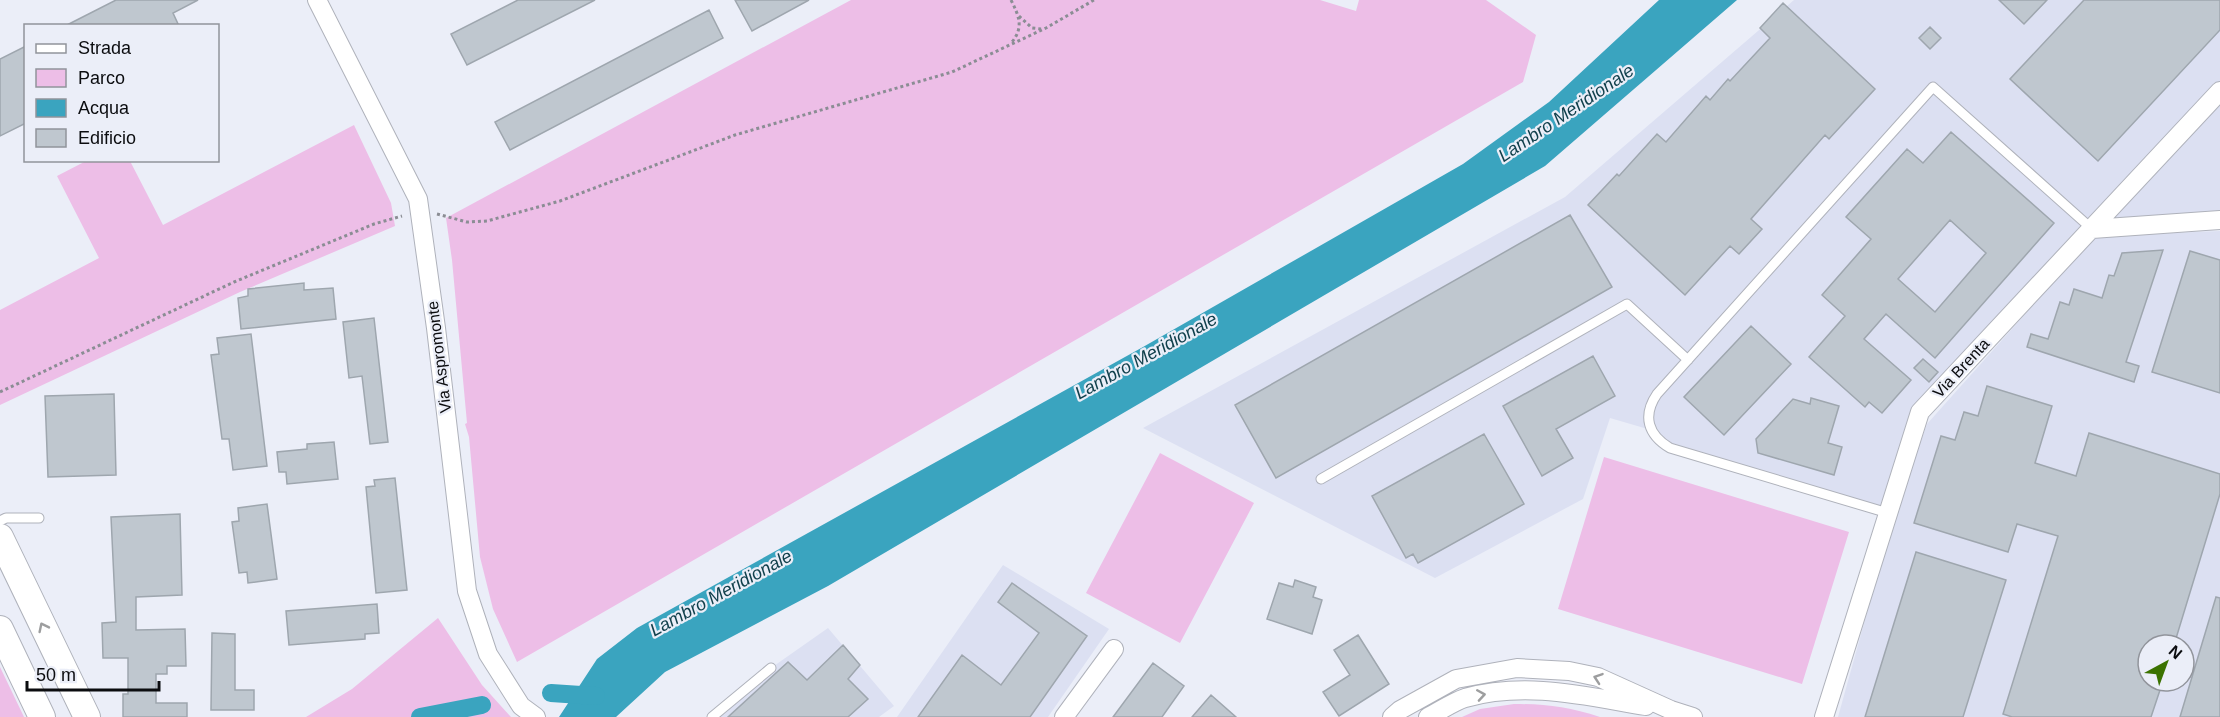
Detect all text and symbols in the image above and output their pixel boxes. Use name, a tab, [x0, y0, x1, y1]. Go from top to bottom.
legend	[24, 24, 219, 162]
text: Strada	[78, 38, 132, 58]
water label: Lambro Meridionale	[1494, 60, 1638, 166]
text: Parco	[78, 68, 125, 88]
text: Acqua	[78, 98, 130, 118]
text: Edificio	[78, 128, 136, 148]
street label: Via Aspromonte	[424, 300, 454, 414]
water label: Lambro Meridionale	[1072, 309, 1220, 403]
street label: Via Brenta	[1929, 335, 1993, 401]
water label: Lambro Meridionale	[647, 546, 795, 640]
one-way arrow	[39, 622, 51, 633]
north arrow	[2136, 633, 2196, 693]
text: N	[2166, 642, 2185, 662]
scale bar	[27, 654, 159, 692]
text: 50 m	[36, 665, 76, 685]
one-way arrow	[1593, 673, 1604, 686]
one-way arrow	[1477, 690, 1486, 702]

